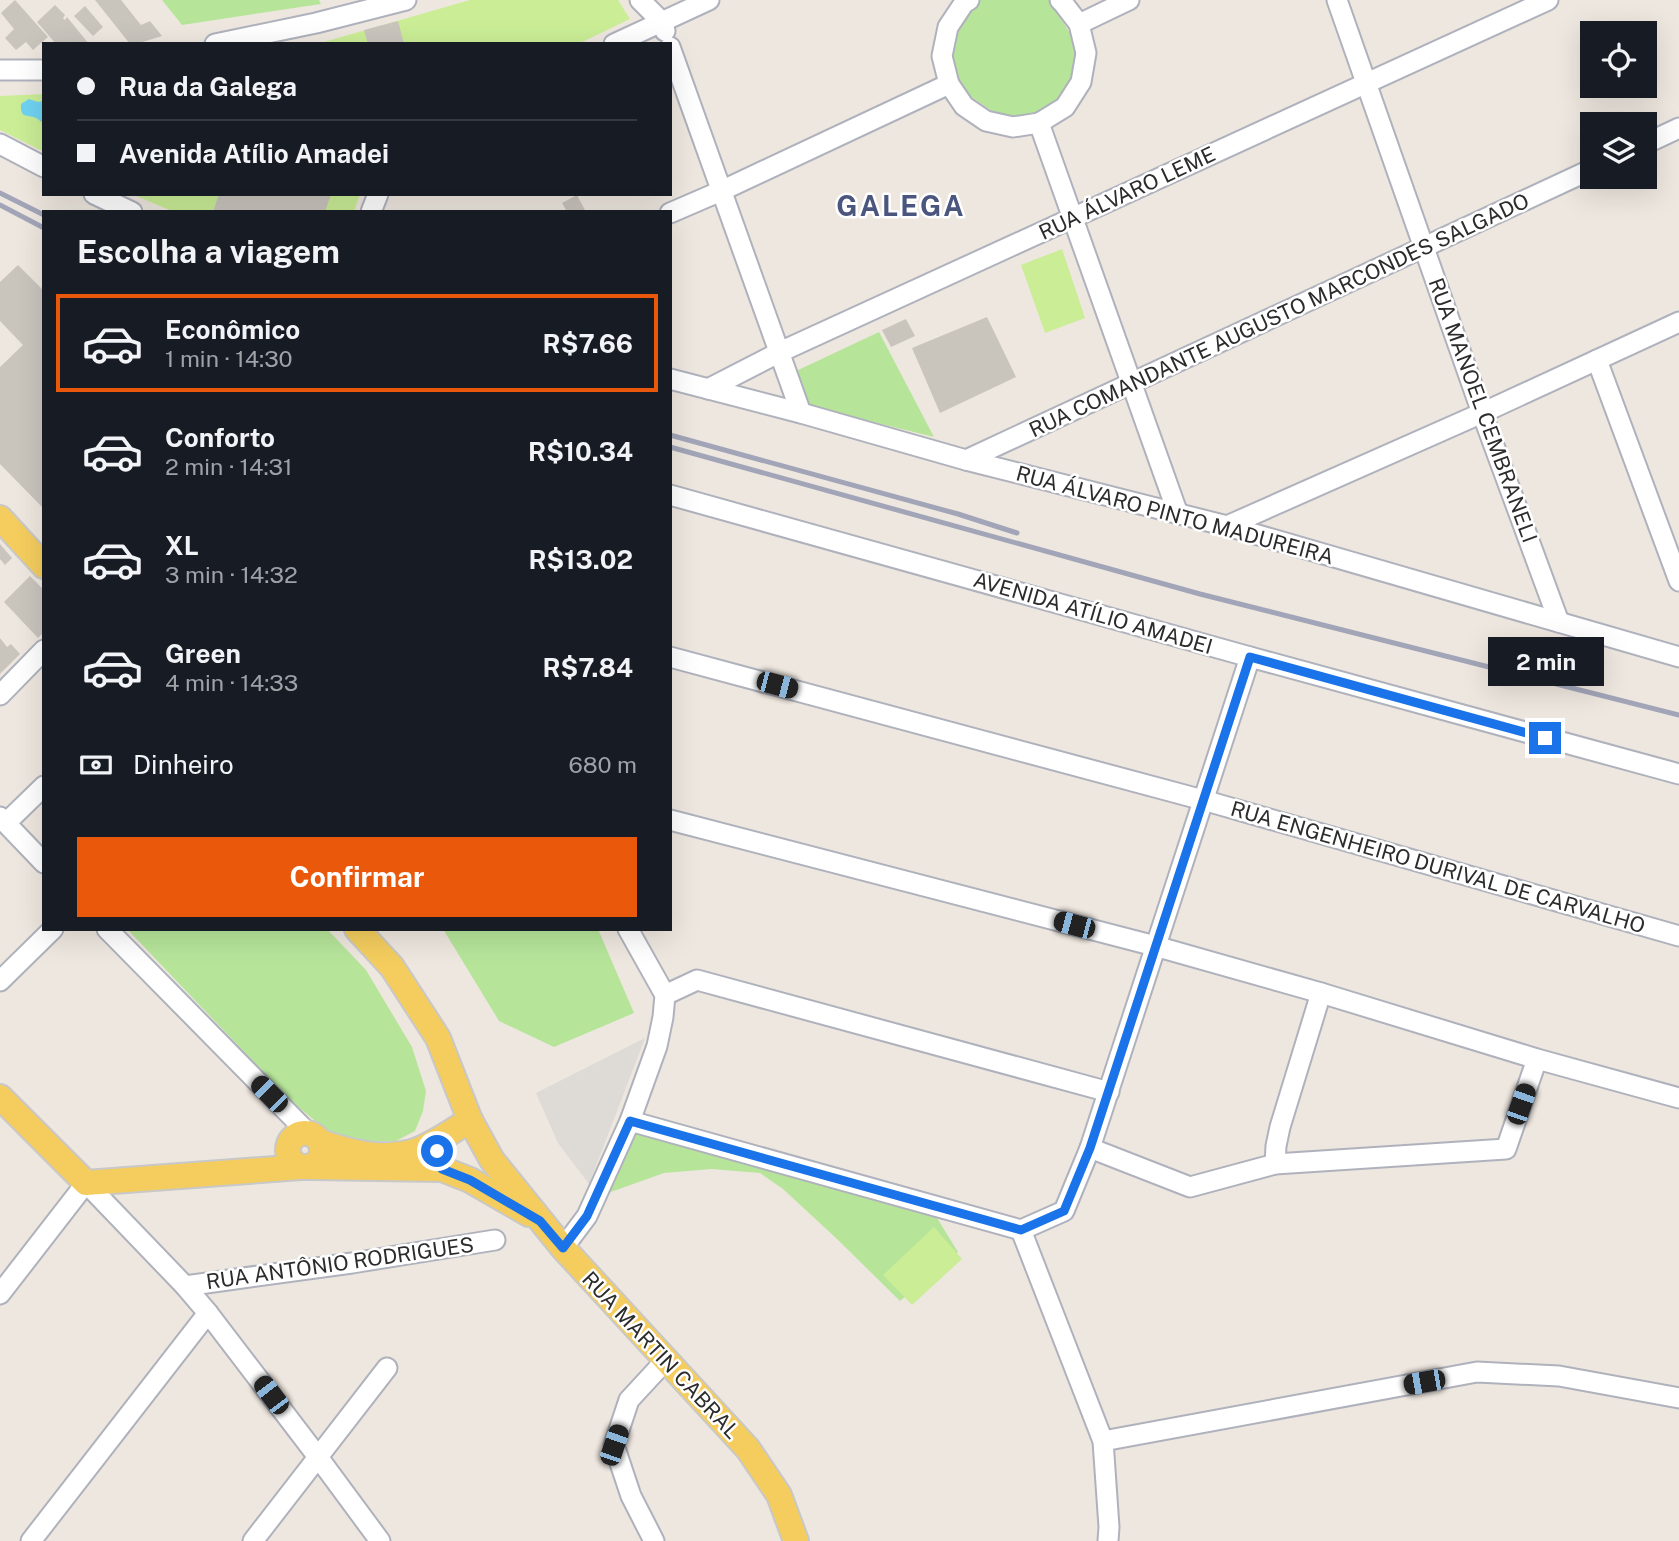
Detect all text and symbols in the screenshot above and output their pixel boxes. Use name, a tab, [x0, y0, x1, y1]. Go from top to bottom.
map controls	[1580, 21, 1657, 189]
button: locate	[1580, 21, 1657, 98]
text: Rua da Galega	[119, 71, 297, 102]
button: layers	[1580, 112, 1657, 189]
text: Avenida Atílio Amadei	[119, 138, 389, 169]
street label: RUA ÁLVARO LEME	[1035, 141, 1219, 245]
street label: RUA COMANDANTE AUGUSTO MARCONDES SALGADO	[1025, 188, 1533, 442]
district label: GALEGA	[836, 189, 966, 222]
text: Escolha a viagem	[77, 233, 340, 270]
street label: RUA MANOEL CEMBRANELI	[1423, 274, 1543, 546]
icon: car	[81, 312, 144, 375]
text: Econômico	[165, 314, 300, 345]
text: R$7.66	[543, 328, 633, 359]
text: 1 min · 14:30	[165, 345, 293, 372]
icon: car	[81, 420, 144, 483]
text: Conforto	[165, 422, 275, 453]
text: R$10.34	[528, 436, 633, 467]
text: 2 min · 14:31	[165, 453, 292, 480]
street label: RUA ÁLVARO PINTO MADUREIRA	[1013, 460, 1337, 570]
icon: car	[81, 528, 144, 591]
text: XL	[165, 530, 199, 561]
text: R$13.02	[529, 544, 633, 575]
text: 3 min · 14:32	[165, 561, 298, 588]
street label: AVENIDA ATÍLIO AMADEI	[971, 567, 1215, 659]
icon: car	[81, 636, 144, 699]
callout: 2 min	[1487, 636, 1603, 686]
text: Green	[165, 638, 241, 669]
text: 2 min	[1516, 648, 1576, 675]
text: R$7.84	[542, 652, 633, 683]
text: 4 min · 14:33	[165, 669, 298, 696]
car	[754, 669, 801, 701]
route end	[1529, 722, 1561, 754]
icon: cash	[77, 746, 115, 784]
text: Dinheiro	[133, 749, 234, 780]
text: 680 m	[569, 751, 637, 778]
street label: RUA ENGENHEIRO DURIVAL DE CARVALHO	[1228, 796, 1648, 938]
button: Confirmar	[77, 837, 637, 917]
car	[1051, 909, 1098, 941]
car	[247, 1072, 292, 1116]
car	[1505, 1081, 1538, 1127]
route start	[421, 1135, 453, 1167]
street label: RUA ANTÔNIO RODRIGUES	[205, 1232, 475, 1294]
street label: RUA MARTIN CABRAL	[577, 1266, 745, 1444]
car	[1402, 1368, 1447, 1396]
car	[250, 1372, 293, 1418]
car	[598, 1422, 631, 1468]

